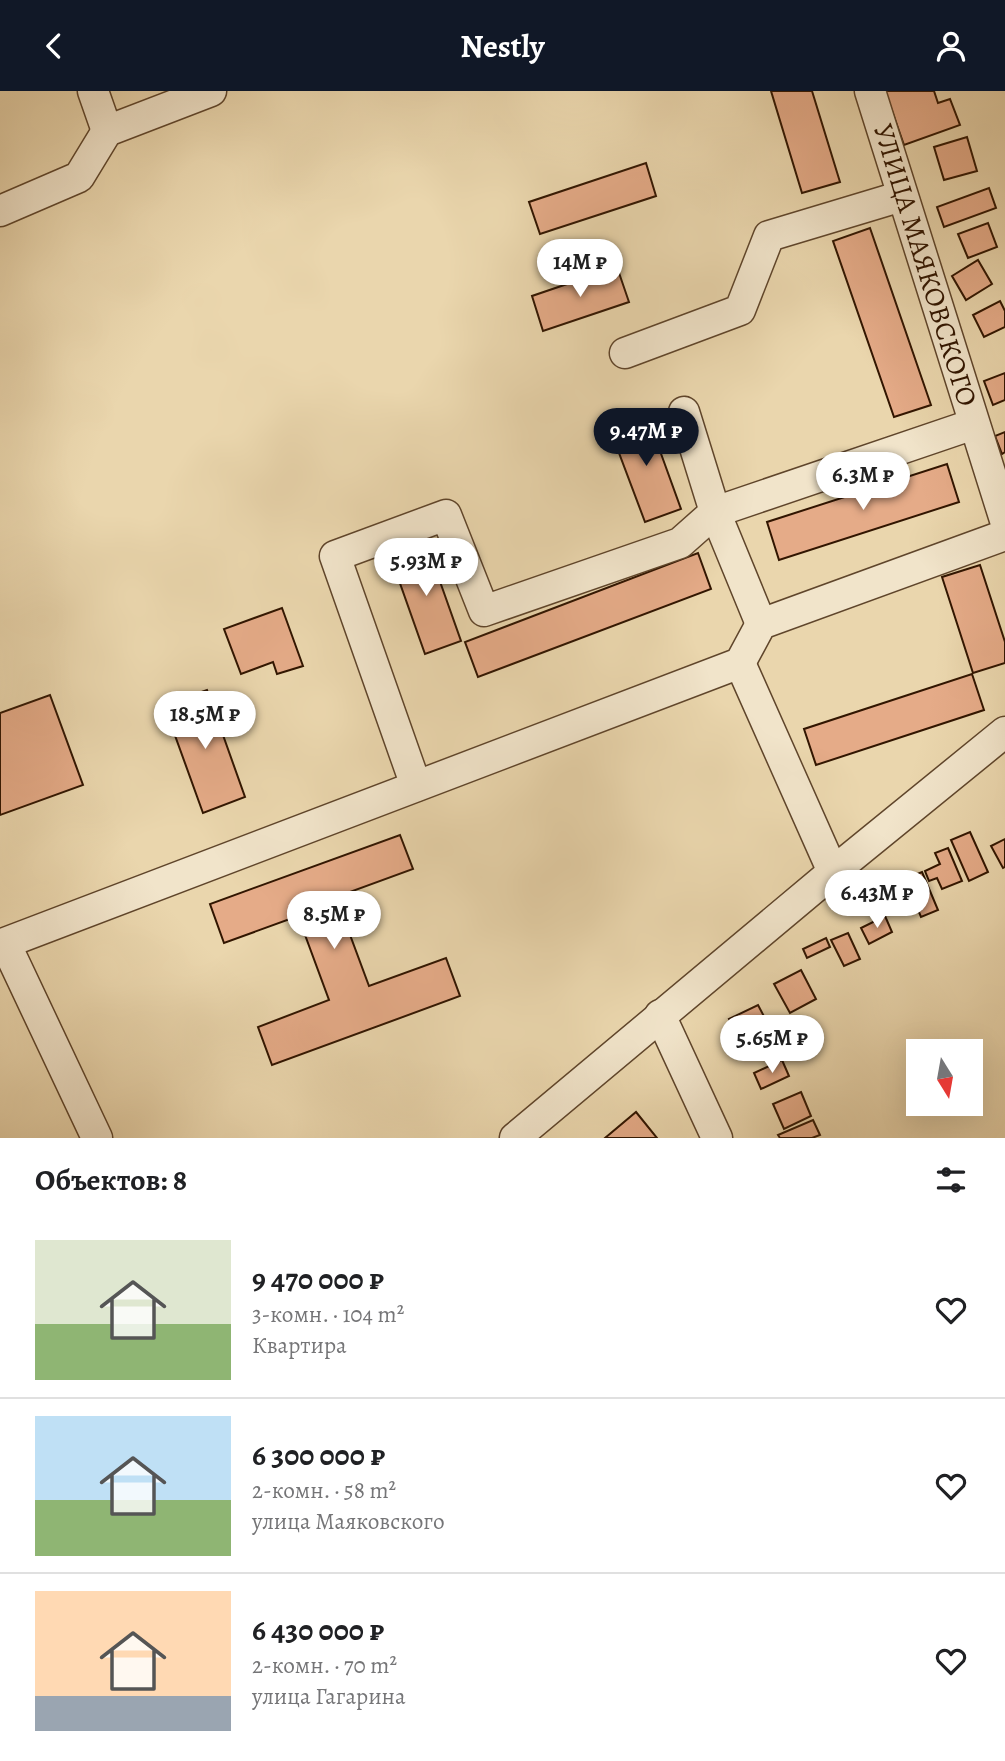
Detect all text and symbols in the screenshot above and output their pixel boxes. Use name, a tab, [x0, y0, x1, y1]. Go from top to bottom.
text: Nestly	[460, 24, 545, 68]
icon: back	[35, 27, 73, 65]
icon: person	[932, 27, 970, 65]
street label: УЛИЦА МАЯКОВСКОГО	[864, 119, 986, 411]
pin: 14M ₽	[531, 239, 629, 299]
text: 14M ₽	[553, 246, 607, 277]
pin: 9.47M ₽	[581, 409, 711, 468]
text: 9.47M ₽	[610, 415, 682, 446]
pin: 6.3M ₽	[806, 453, 920, 512]
text: 6.3M ₽	[832, 459, 894, 490]
pin: 5.93M ₽	[361, 539, 491, 598]
text: 5.93M ₽	[390, 545, 462, 576]
pin: 18.5M ₽	[140, 691, 270, 751]
text: 18.5M ₽	[170, 698, 240, 729]
pin: 6.43M ₽	[812, 871, 942, 930]
text: 6.43M ₽	[841, 877, 913, 908]
pin: 8.5M ₽	[277, 891, 391, 951]
text: 8.5M ₽	[303, 898, 365, 929]
pin: 5.65M ₽	[707, 1016, 837, 1075]
text: 5.65M ₽	[736, 1022, 808, 1053]
north arrow	[906, 1039, 984, 1117]
map controls	[906, 1039, 983, 1116]
text: Объектов: 8	[35, 1160, 187, 1200]
icon: filters	[932, 1161, 970, 1199]
text: 9 470 000 ₽	[252, 1259, 384, 1299]
icon: home	[91, 1268, 175, 1352]
icon: heart	[932, 1291, 970, 1329]
text: 3-комн. · 104 m²	[252, 1299, 404, 1330]
text: Квартира	[252, 1330, 347, 1361]
text: 6 300 000 ₽	[252, 1435, 385, 1475]
icon: home	[91, 1444, 175, 1528]
icon: heart	[932, 1467, 970, 1505]
text: 2-комн. · 58 m²	[252, 1475, 396, 1506]
text: улица Маяковского	[252, 1506, 445, 1537]
text: 6 430 000 ₽	[252, 1610, 384, 1650]
icon: home	[91, 1619, 175, 1703]
icon: heart	[932, 1642, 970, 1680]
text: 2-комн. · 70 m²	[252, 1650, 397, 1681]
text: улица Гагарина	[252, 1681, 406, 1712]

